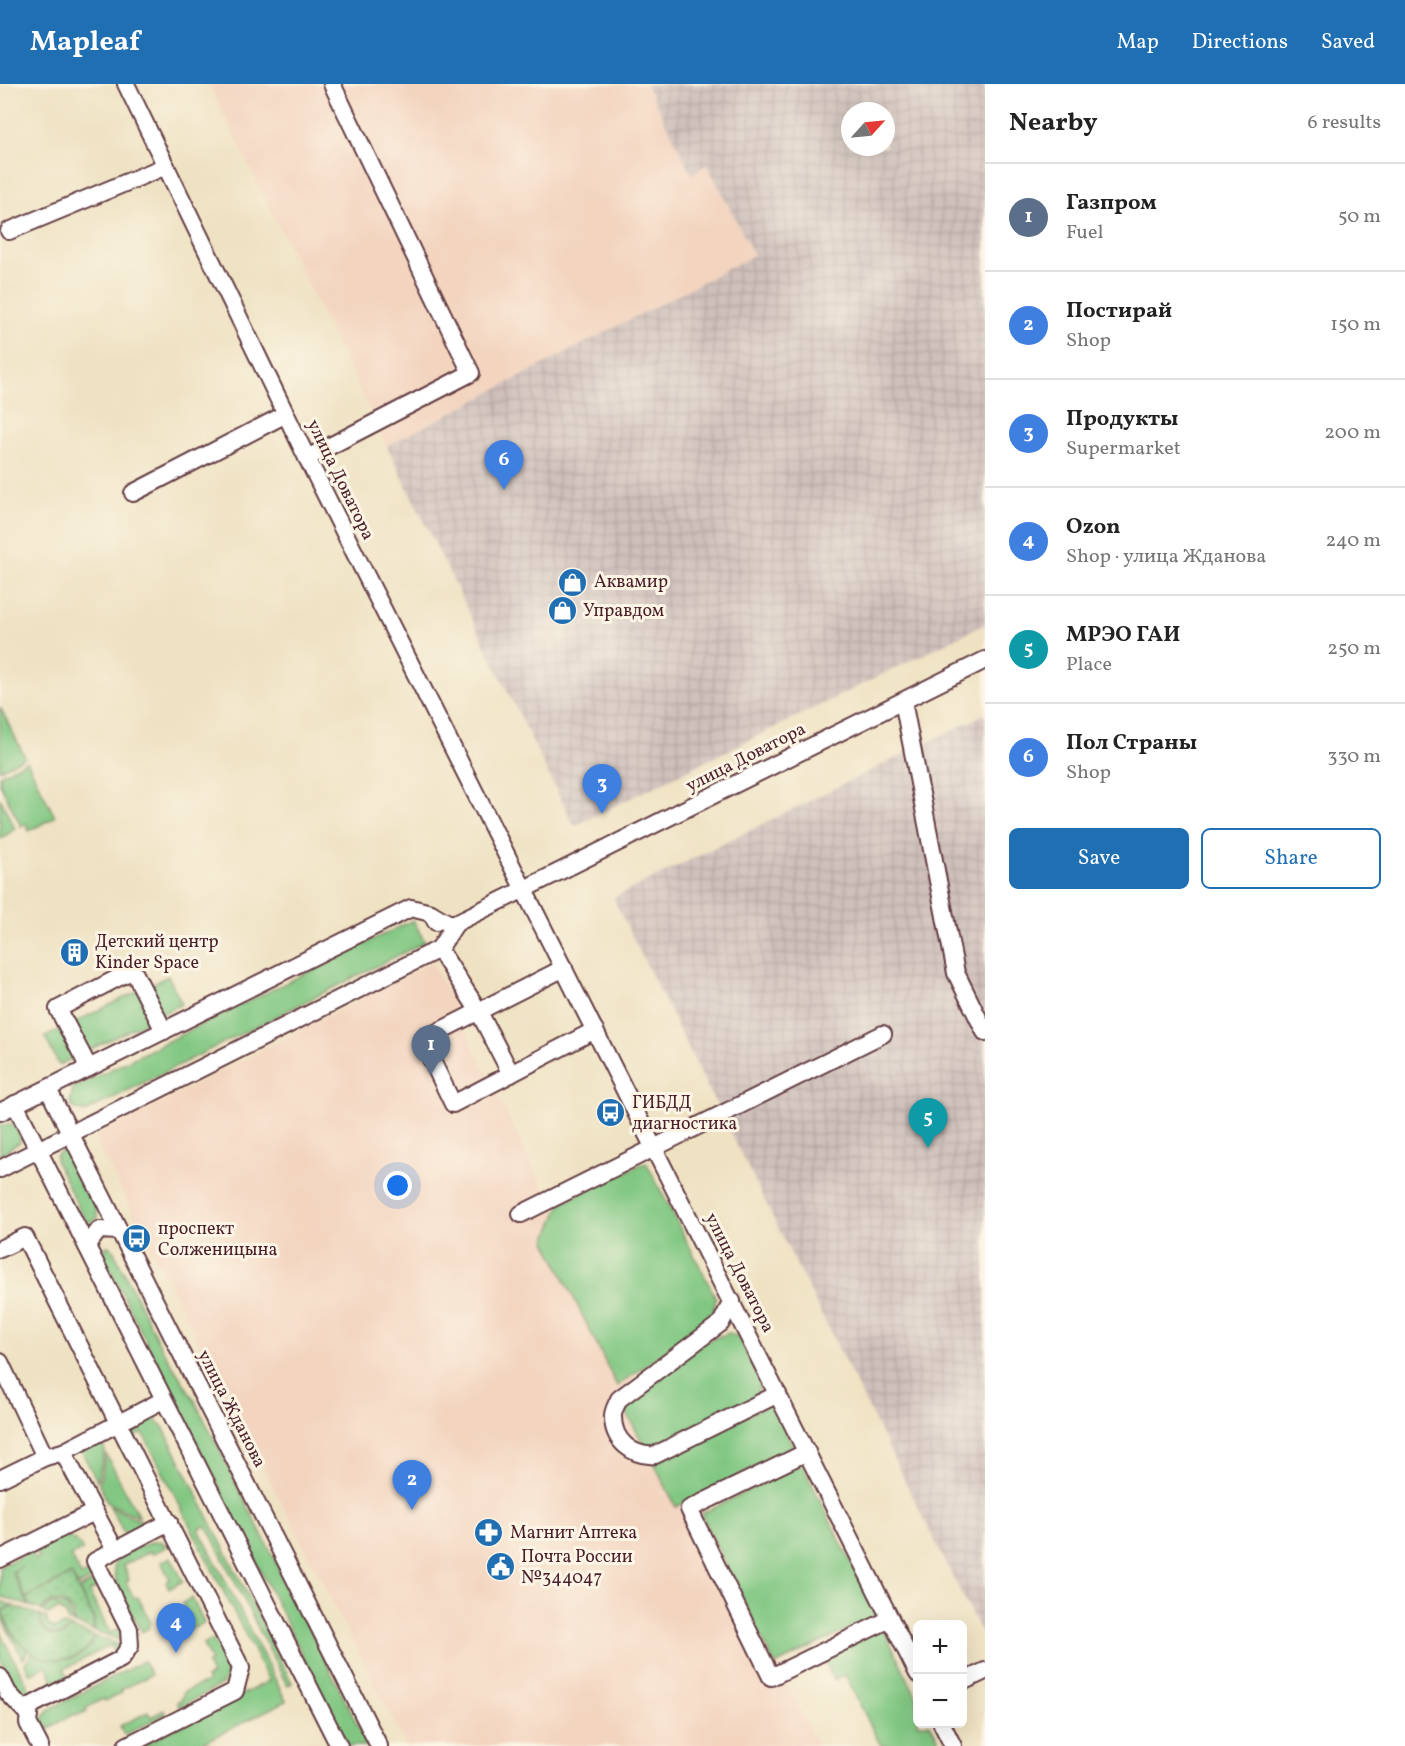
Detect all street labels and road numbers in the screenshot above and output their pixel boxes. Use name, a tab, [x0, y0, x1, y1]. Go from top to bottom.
street label: улица Доватора	[300, 415, 380, 545]
street label: улица Доватора	[682, 717, 810, 799]
street label: улица Доватора	[698, 1209, 780, 1337]
street label: улица Жданова	[191, 1346, 271, 1472]

